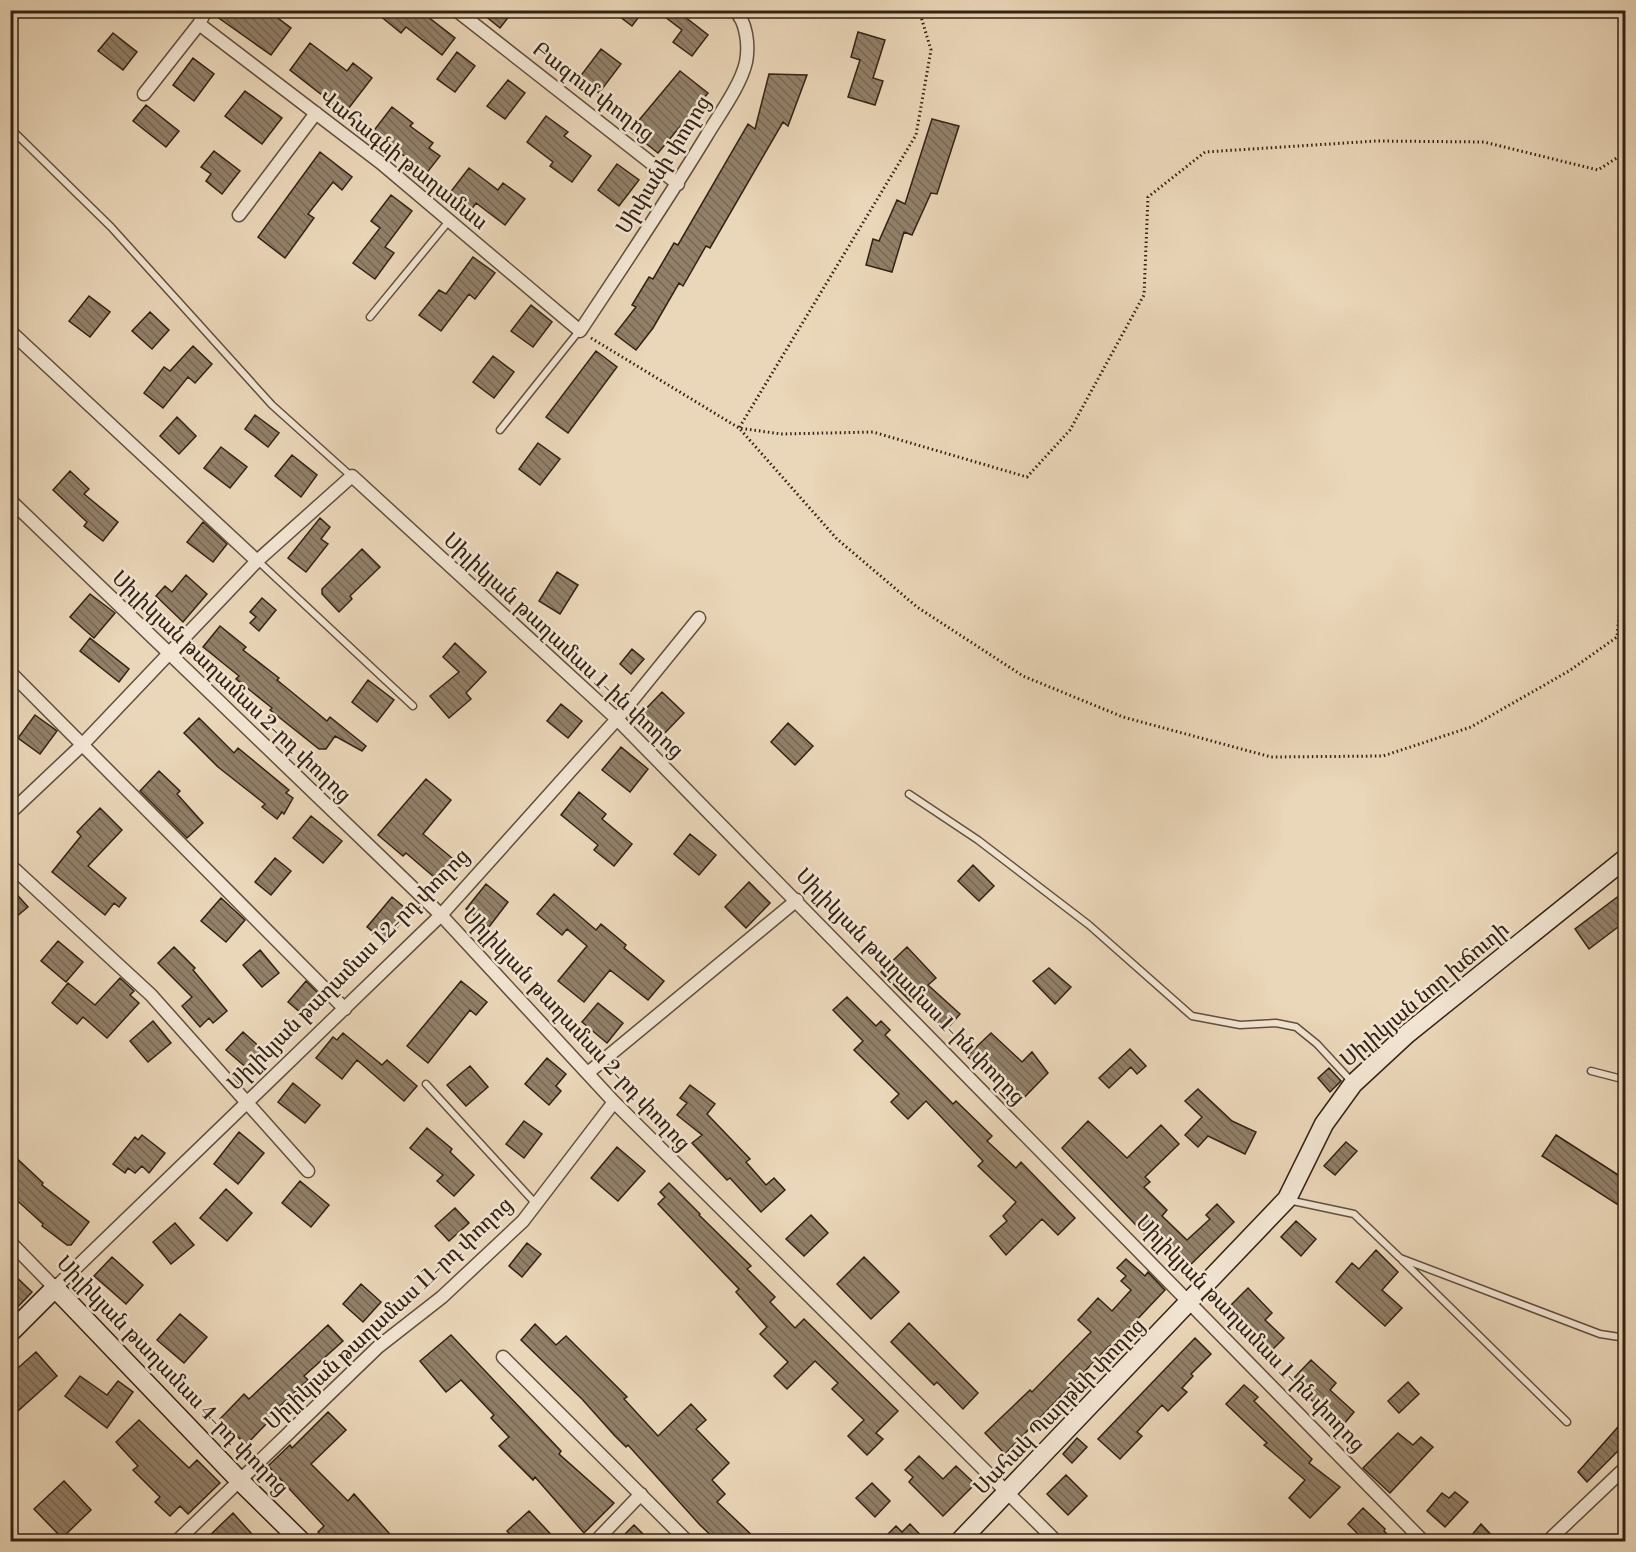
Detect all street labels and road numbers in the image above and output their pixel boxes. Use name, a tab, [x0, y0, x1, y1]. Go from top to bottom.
street label: Բազում փողոց	[527, 36, 659, 148]
street label: Վահագնի թաղամաս	[314, 84, 493, 236]
street label: Սիփանի փողոց	[611, 91, 717, 239]
street label: Սիլիկյան թաղամաս 1-ին փողոց	[437, 528, 689, 764]
street label: Սիլիկյան թաղամաս 2-րդ փողոց	[106, 566, 356, 808]
street label: Սիլիկյան թաղամաս 12-րդ փողոց	[222, 843, 476, 1097]
street label: Սիլիկյան թաղամաս 1-ին փողոց	[790, 863, 1030, 1111]
street label: Սիլիկյան թաղամաս 2-րդ փողոց	[456, 903, 696, 1157]
street label: Սիլիկյան նոր խճուղի	[1335, 917, 1515, 1073]
street label: Սիլիկյան թաղամաս 11-րդ փողոց	[260, 1192, 518, 1436]
street label: Սիլիկյան թաղամաս 1-ին փողոց	[1130, 1210, 1370, 1458]
street label: Սիլիկյան թաղամաս 4-րդ փողոց	[50, 1251, 294, 1501]
street label: Սահակ Պարթևի փողոց	[969, 1313, 1151, 1501]

